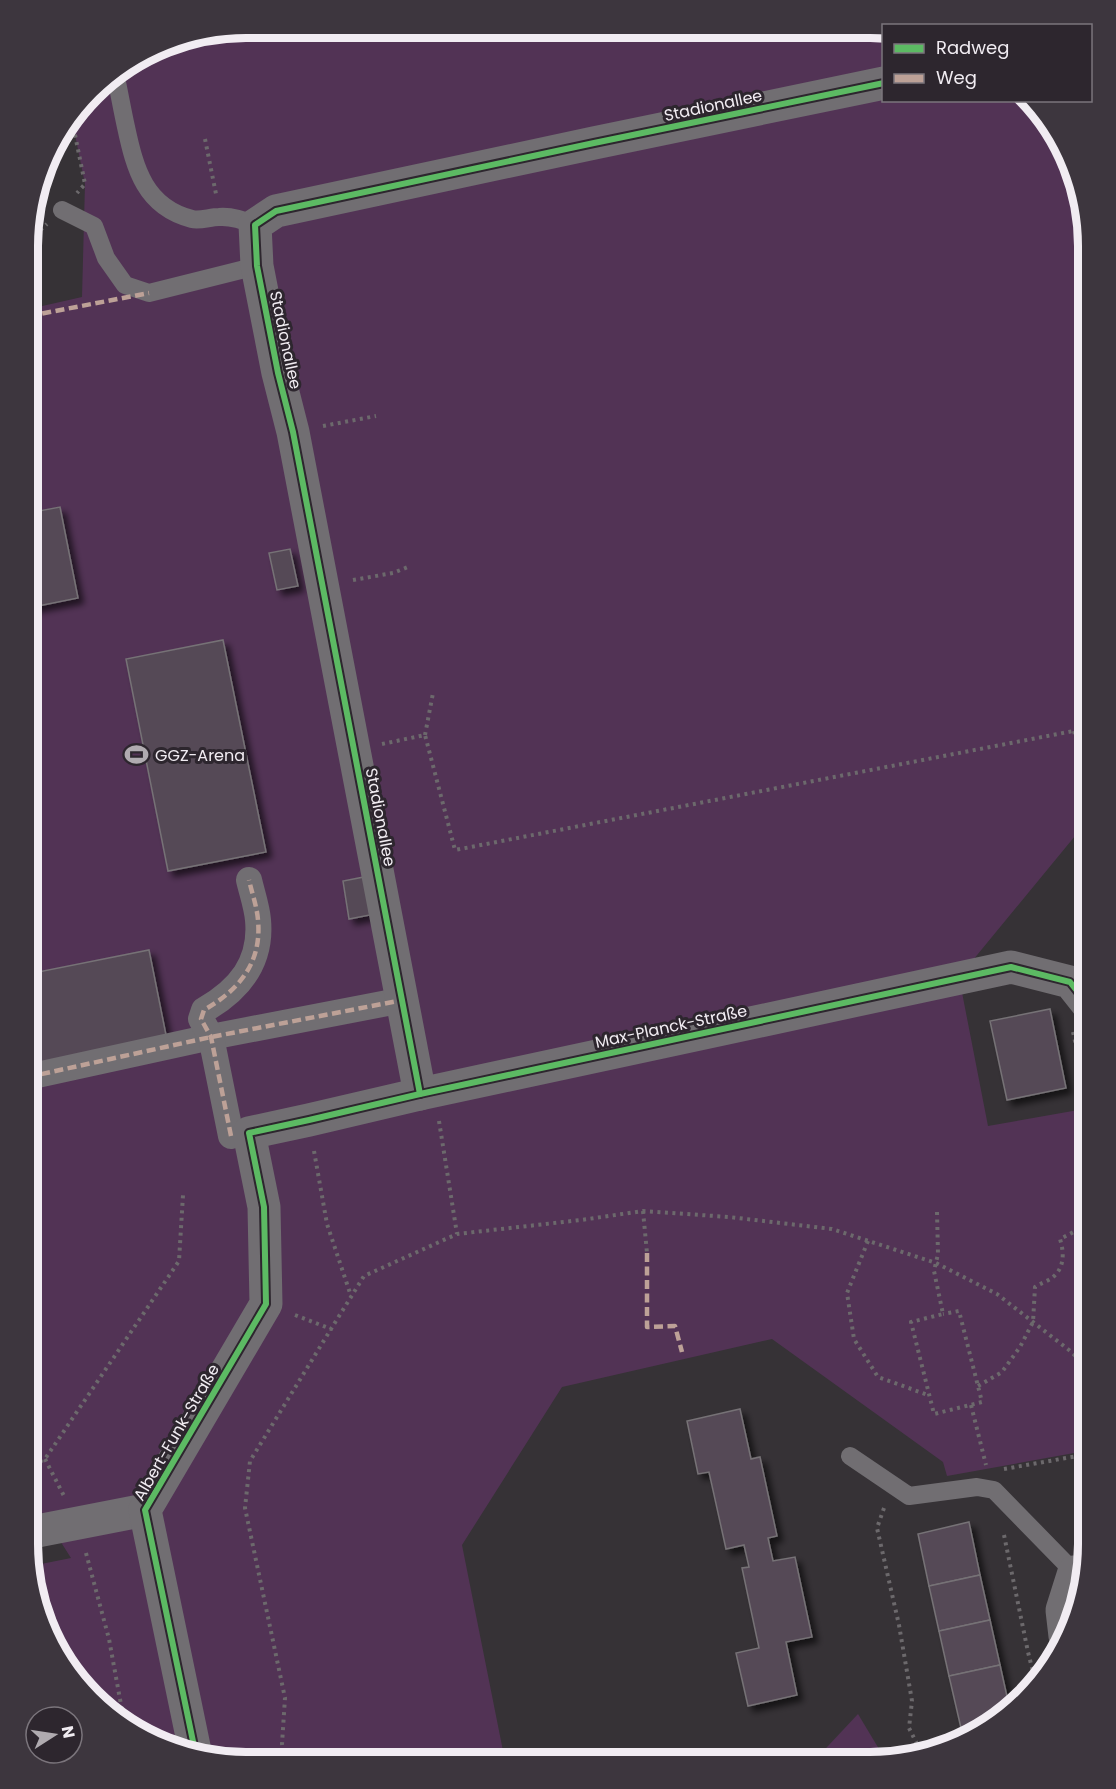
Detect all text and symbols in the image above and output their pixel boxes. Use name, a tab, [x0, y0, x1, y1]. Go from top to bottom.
legend	[882, 24, 1092, 102]
text: Radweg	[936, 35, 1009, 60]
text: Weg	[936, 65, 977, 90]
street label: Stadionallee	[662, 84, 764, 127]
street label: Stadionallee	[264, 289, 307, 391]
sports icon: GGZ-Arena	[124, 742, 150, 768]
place label: GGZ-Arena	[155, 744, 245, 767]
street label: Stadionallee	[360, 766, 401, 868]
street label: Max-Planck-Straße	[593, 999, 749, 1054]
street label: Albert-Funk-Straße	[128, 1360, 225, 1505]
north arrow	[24, 1705, 84, 1765]
text: N	[56, 1724, 81, 1740]

